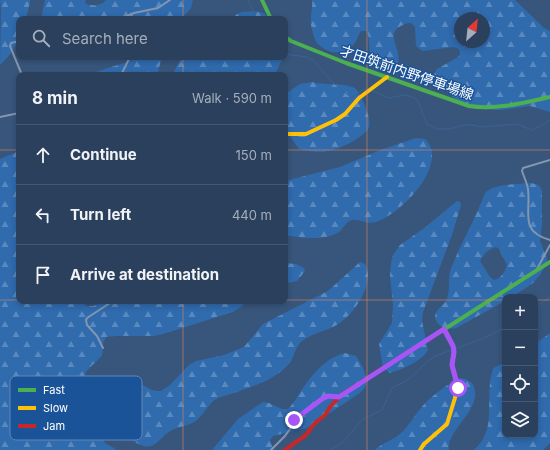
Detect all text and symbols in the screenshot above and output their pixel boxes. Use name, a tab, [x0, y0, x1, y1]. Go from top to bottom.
north arrow	[454, 12, 490, 48]
search box	[16, 16, 288, 60]
icon: search	[30, 27, 52, 49]
text: Search here	[62, 29, 148, 48]
street label: 才田筑前内野停車場線	[338, 41, 476, 103]
text: 8 min	[32, 88, 78, 108]
text: Walk · 590 m	[192, 90, 272, 106]
icon: ahead	[32, 144, 54, 166]
text: Continue	[70, 145, 137, 164]
text: 150 m	[236, 147, 272, 163]
icon: left	[32, 204, 54, 226]
text: Turn left	[70, 205, 131, 224]
text: 440 m	[232, 207, 272, 223]
icon: arrive	[32, 264, 54, 286]
text: Arrive at destination	[70, 265, 219, 284]
map controls	[502, 294, 538, 438]
button: +	[502, 294, 538, 330]
button: −	[502, 330, 538, 366]
button: locate	[502, 366, 538, 402]
legend	[10, 376, 142, 440]
route start	[449, 379, 467, 397]
text: Fast	[43, 383, 65, 397]
text: Slow	[43, 401, 68, 415]
button: layers	[502, 402, 538, 438]
route end	[285, 411, 303, 429]
text: Jam	[43, 419, 65, 433]

